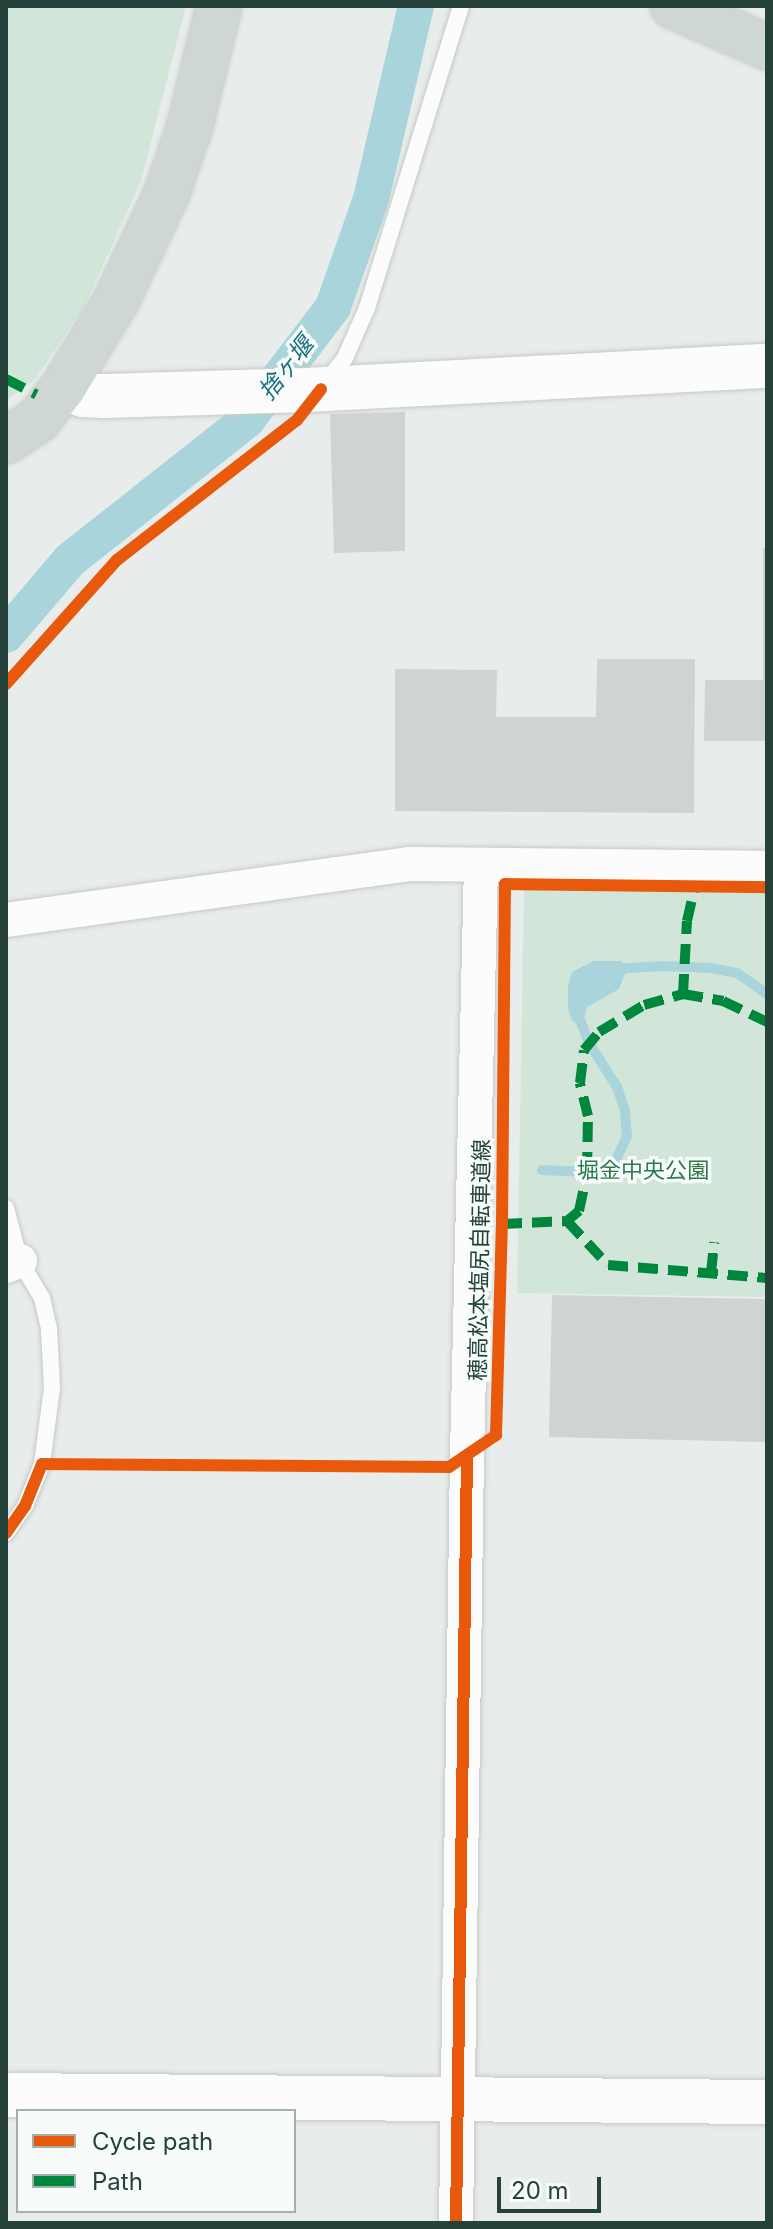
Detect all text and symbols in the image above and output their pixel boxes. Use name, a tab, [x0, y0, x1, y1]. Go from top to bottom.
water label: 捨ヶ堰	[252, 331, 320, 405]
street label: 穂高松本塩尻自転車道線	[465, 1139, 495, 1381]
park label: 堀金中央公園	[577, 1158, 709, 1184]
legend	[16, 2109, 296, 2213]
text: Cycle path	[92, 2127, 213, 2156]
scale bar	[501, 2161, 605, 2211]
text: Path	[92, 2167, 143, 2196]
text: 20 m	[511, 2176, 569, 2205]

